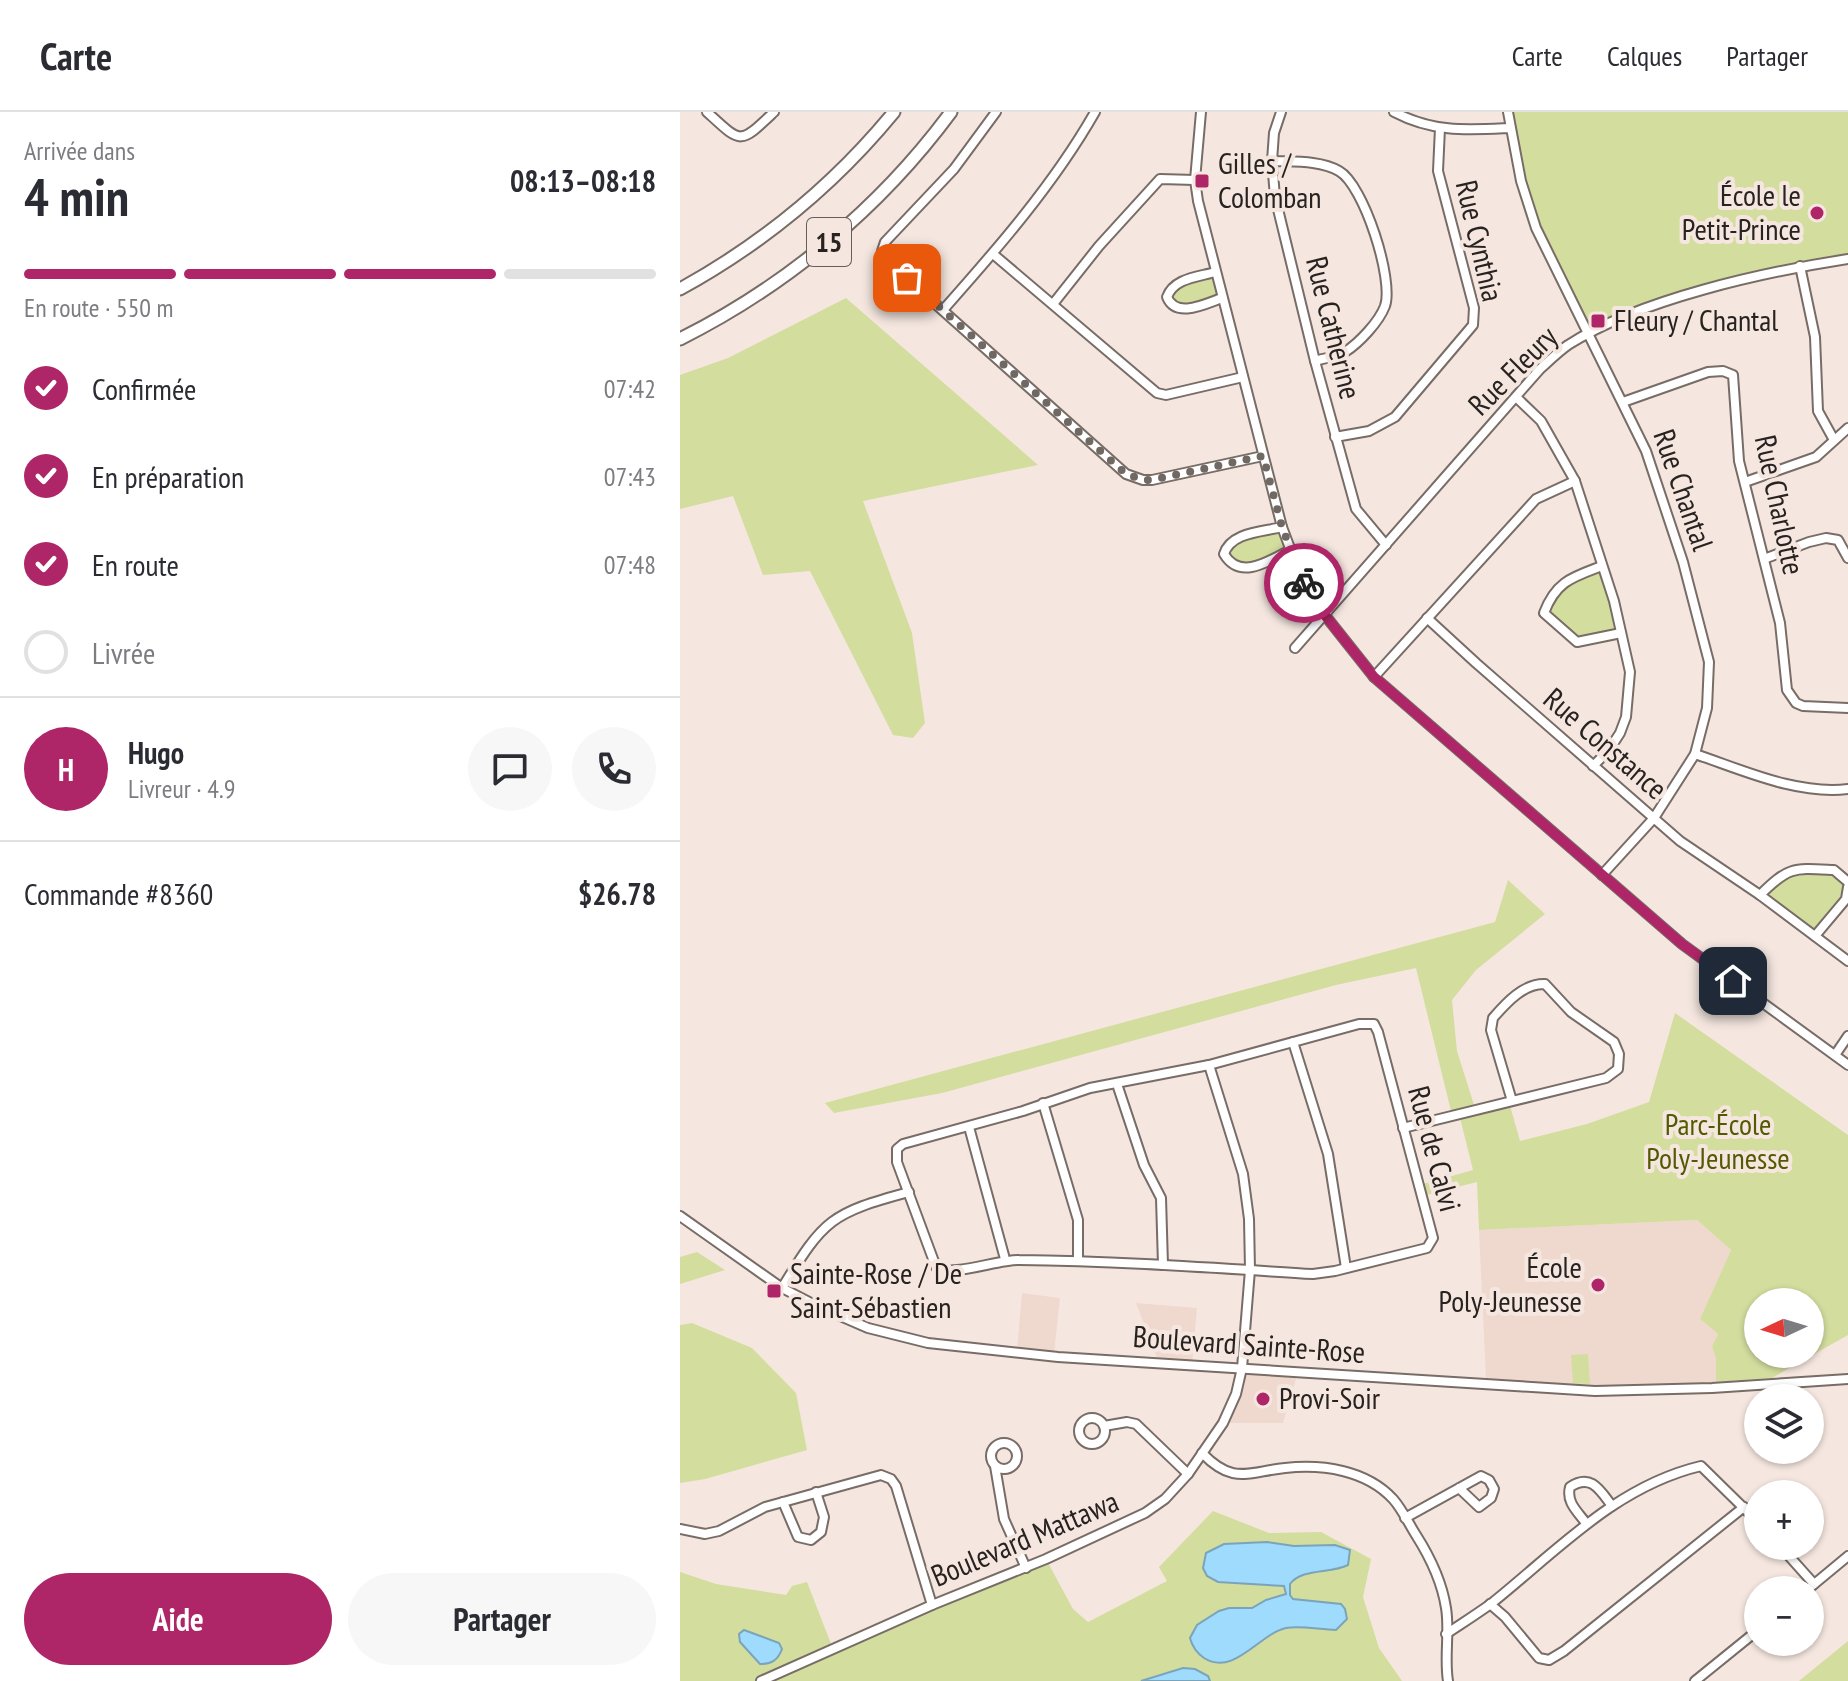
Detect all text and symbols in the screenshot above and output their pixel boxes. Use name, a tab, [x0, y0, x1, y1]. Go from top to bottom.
text: Carte	[40, 31, 112, 80]
text: Carte	[1512, 37, 1563, 74]
text: Calques	[1607, 37, 1682, 74]
text: Partager	[1726, 37, 1808, 74]
text: Arrivée dans	[24, 134, 135, 167]
place label: Gilles / Colomban	[1218, 143, 1322, 216]
text: 08:13–08:18	[510, 161, 656, 200]
text: 4 min	[24, 163, 129, 230]
marker: Gilles / Colomban	[1193, 172, 1211, 190]
place label: École le Petit-Prince	[1682, 175, 1801, 248]
street label: Rue Cynthia	[1448, 176, 1513, 305]
marker: École le Petit-Prince	[1808, 204, 1826, 222]
road number: 15	[807, 218, 851, 266]
pin	[873, 244, 941, 312]
street label: Rue Catherine	[1298, 252, 1371, 403]
icon: bag	[885, 256, 929, 300]
text: En route · 550 m	[24, 291, 174, 324]
place label: Fleury / Chantal	[1614, 300, 1778, 339]
marker: Fleury / Chantal	[1589, 312, 1607, 330]
street label: Rue Fleury	[1459, 317, 1565, 423]
icon: check	[24, 366, 68, 410]
text: Confirmée	[92, 369, 196, 408]
text: 07:42	[604, 372, 656, 405]
street label: Rue Chantal	[1646, 424, 1723, 555]
street label: Rue Charlotte	[1747, 431, 1814, 578]
icon: check	[24, 454, 68, 498]
text: En préparation	[92, 457, 244, 496]
text: 07:43	[604, 460, 656, 493]
icon: check	[24, 542, 68, 586]
courier	[1264, 543, 1344, 623]
text: En route	[92, 545, 179, 584]
text: 07:48	[604, 548, 656, 581]
icon: bike	[1282, 561, 1326, 605]
text: Livrée	[92, 633, 155, 672]
street label: Rue Constance	[1536, 679, 1676, 807]
button: chat	[468, 727, 552, 811]
button: phone	[572, 727, 656, 811]
text: Hugo	[128, 733, 184, 772]
text: H	[58, 750, 74, 789]
text: Livreur · 4.9	[128, 772, 235, 805]
text: Commande #8360	[24, 874, 213, 913]
text: $26.78	[578, 874, 656, 913]
pin	[1699, 947, 1767, 1015]
icon: home	[1711, 959, 1755, 1003]
street label: Rue de Calvi	[1400, 1082, 1471, 1216]
park label: Parc-École Poly-Jeunesse	[1646, 1104, 1790, 1177]
place label: École Poly-Jeunesse	[1439, 1247, 1582, 1320]
place label: Sainte-Rose / De Saint-Sébastien	[790, 1253, 962, 1326]
marker: École Poly-Jeunesse	[1589, 1276, 1607, 1294]
marker: Sainte-Rose / De Saint-Sébastien	[765, 1282, 783, 1300]
north arrow	[1744, 1288, 1824, 1368]
map controls	[1744, 1288, 1824, 1656]
street label: Boulevard Sainte-Rose	[1132, 1316, 1366, 1371]
place label: Provi-Soir	[1279, 1378, 1381, 1417]
button: layers	[1744, 1384, 1824, 1464]
marker: Provi-Soir	[1254, 1390, 1272, 1408]
button: +	[1744, 1480, 1824, 1560]
street label: Boulevard Mattawa	[925, 1481, 1124, 1595]
button: Aide	[24, 1573, 332, 1665]
button: Partager	[348, 1573, 656, 1665]
button: −	[1744, 1576, 1824, 1656]

